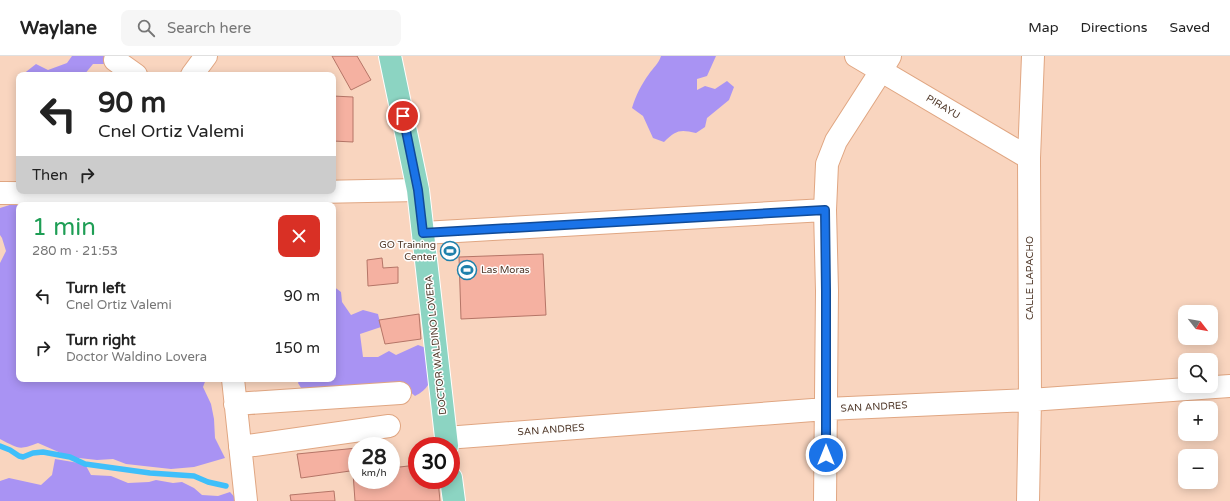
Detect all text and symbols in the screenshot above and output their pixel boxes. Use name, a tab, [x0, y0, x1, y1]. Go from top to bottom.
search box	[121, 10, 401, 46]
text: Waylane	[20, 17, 97, 39]
icon: search	[135, 17, 157, 39]
text: Search here	[167, 19, 251, 37]
text: Map	[1028, 19, 1059, 36]
text: Directions	[1081, 19, 1148, 36]
text: Saved	[1170, 19, 1210, 36]
text: 90 m	[98, 86, 166, 120]
icon: left	[32, 88, 84, 140]
street label: PIRAYU	[924, 92, 962, 122]
pin	[386, 99, 420, 133]
icon: arrive	[392, 105, 414, 127]
text: Cnel Ortiz Valemi	[98, 120, 244, 142]
icon: right	[76, 164, 98, 186]
text: Then	[32, 166, 68, 184]
text: 1 min	[32, 213, 96, 242]
button: close	[278, 215, 320, 257]
street label: CALLE LAPACHO	[1024, 236, 1036, 320]
place label: GO Training Center	[379, 239, 436, 263]
sports icon: GO Training Center	[439, 240, 461, 262]
text: 280 m · 21:53	[32, 243, 118, 259]
sports icon: Las Moras	[456, 259, 478, 281]
place label: Las Moras	[481, 264, 530, 276]
street label: DOCTOR WALDINO LOVERA	[423, 275, 449, 415]
text: Turn left	[66, 279, 126, 297]
icon: left	[32, 285, 54, 307]
text: 90 m	[283, 287, 320, 305]
text: Cnel Ortiz Valemi	[66, 297, 172, 313]
north arrow	[1178, 305, 1218, 345]
map controls	[1178, 305, 1218, 489]
text: Turn right	[66, 331, 136, 349]
icon: right	[32, 337, 54, 359]
text: 150 m	[274, 339, 320, 357]
text: Doctor Waldino Lovera	[66, 349, 207, 365]
button: search	[1178, 353, 1218, 393]
street label: SAN ANDRES	[840, 399, 908, 415]
button: +	[1178, 401, 1218, 441]
street label: SAN ANDRES	[517, 422, 585, 438]
position arrow	[805, 434, 847, 476]
speed limit sign: 30	[408, 437, 460, 489]
text: 28	[361, 446, 387, 470]
button: −	[1178, 449, 1218, 489]
text: km/h	[361, 467, 387, 479]

